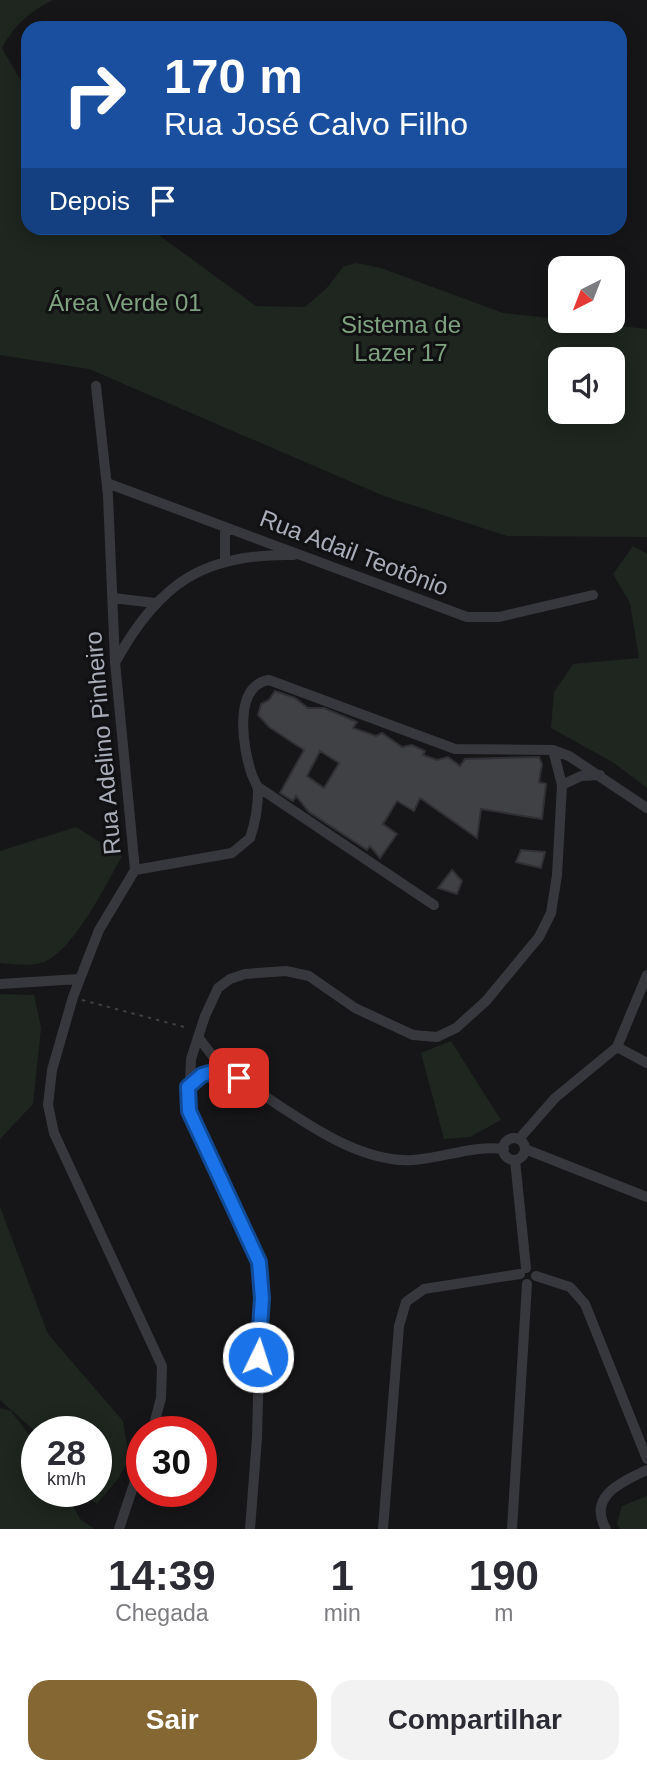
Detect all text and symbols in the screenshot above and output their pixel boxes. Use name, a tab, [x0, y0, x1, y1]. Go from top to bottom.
icon: right	[49, 49, 140, 140]
text: 170 m	[164, 49, 303, 103]
text: Rua José Calvo Filho	[164, 106, 468, 142]
icon: arrive	[144, 182, 182, 220]
text: Depois	[49, 186, 130, 216]
north arrow	[548, 256, 625, 332]
map controls	[548, 256, 625, 424]
park label: Área Verde 01	[48, 289, 202, 316]
park label: Sistema de Lazer 17	[341, 311, 461, 366]
button: sound	[548, 347, 625, 424]
street label: Rua Adail Teotônio	[256, 504, 452, 601]
street label: Rua Adelino Pinheiro	[79, 630, 126, 856]
pin	[209, 1048, 269, 1108]
icon: arrive	[220, 1059, 258, 1097]
position arrow	[221, 1320, 295, 1394]
speed limit sign: 30	[126, 1416, 217, 1507]
text: 28	[47, 1433, 86, 1472]
text: km/h	[47, 1469, 86, 1489]
text: 14:39	[108, 1552, 216, 1599]
text: 1	[330, 1552, 354, 1599]
text: 190	[469, 1552, 539, 1599]
text: Chegada	[115, 1600, 209, 1626]
text: min	[324, 1600, 361, 1626]
text: m	[494, 1600, 513, 1626]
button: Sair	[28, 1680, 317, 1760]
button: Compartilhar	[331, 1680, 619, 1760]

